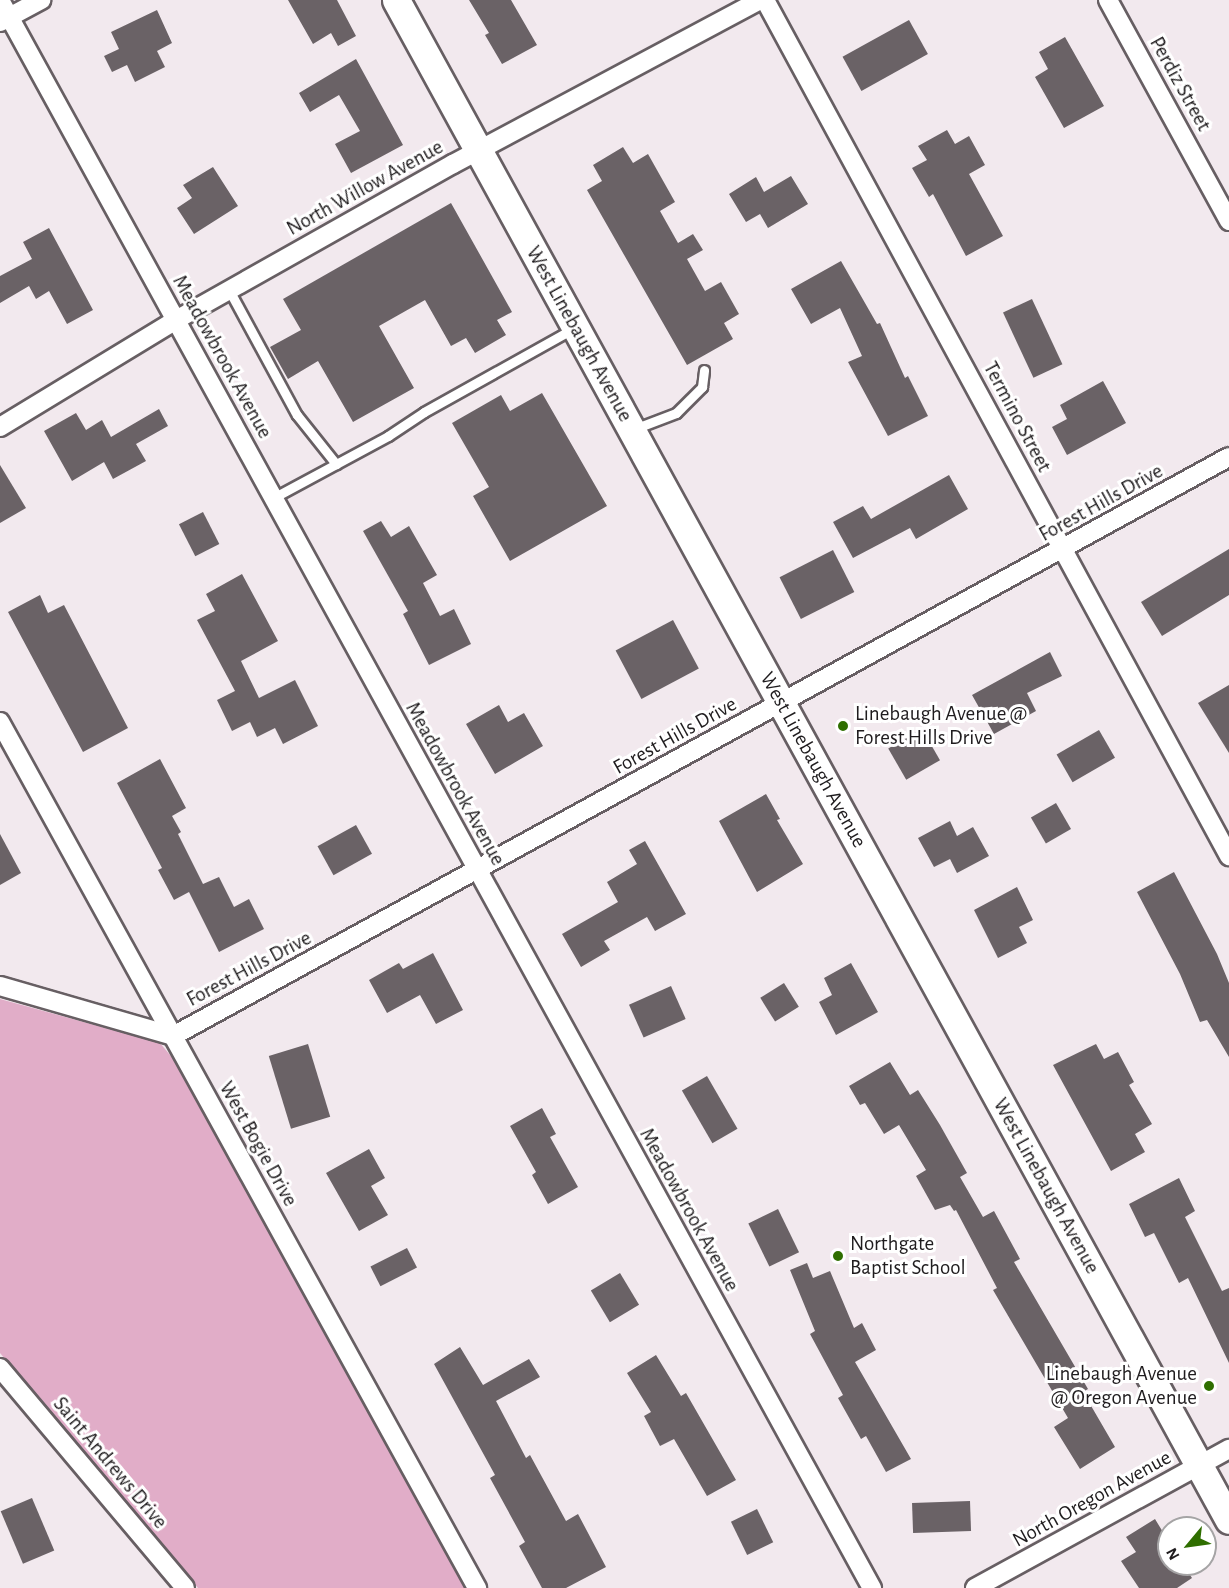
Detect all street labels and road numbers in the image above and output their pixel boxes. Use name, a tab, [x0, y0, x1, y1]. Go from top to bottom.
street label: Perdiz Street	[1144, 32, 1216, 136]
street label: North Willow Avenue	[282, 135, 448, 241]
street label: West Linebaugh Avenue	[520, 242, 638, 426]
street label: Meadowbrook Avenue	[167, 271, 277, 443]
street label: Termino Street	[977, 358, 1057, 476]
street label: Forest Hills Drive	[1035, 459, 1167, 547]
street label: West Linebaugh Avenue	[754, 668, 872, 852]
street label: Forest Hills Drive	[609, 692, 741, 780]
street label: Meadowbrook Avenue	[400, 698, 510, 870]
street label: Forest Hills Drive	[182, 926, 316, 1012]
street label: West Bogie Drive	[213, 1077, 303, 1211]
street label: West Linebaugh Avenue	[987, 1094, 1105, 1278]
street label: Meadowbrook Avenue	[634, 1124, 744, 1296]
street label: Saint Andrews Drive	[48, 1392, 172, 1534]
street label: North Oregon Avenue	[1008, 1445, 1176, 1553]

